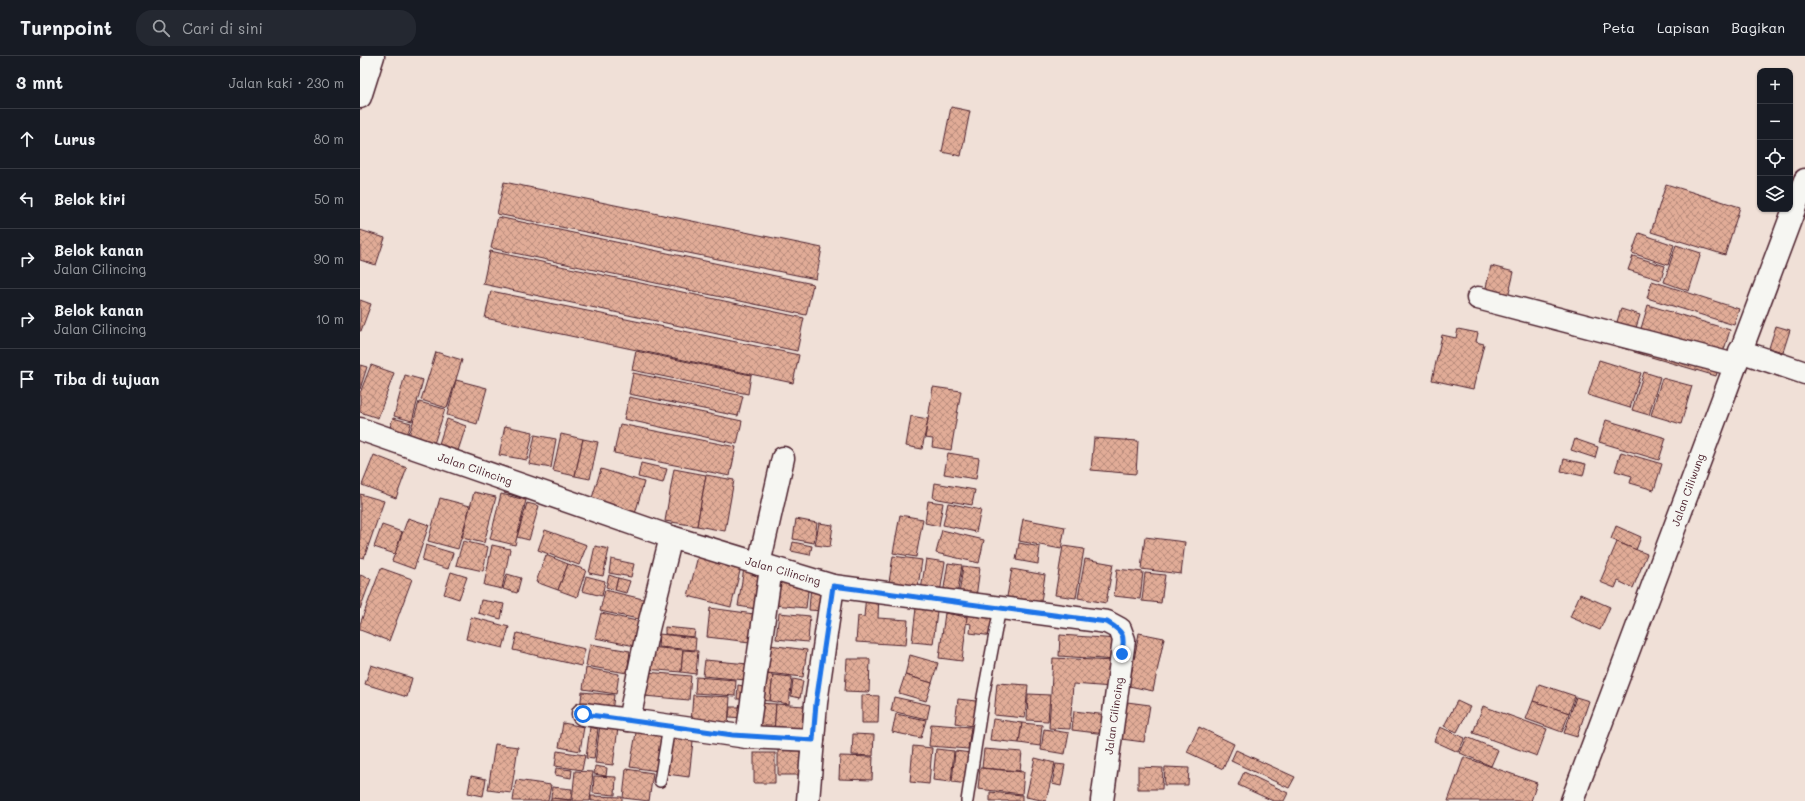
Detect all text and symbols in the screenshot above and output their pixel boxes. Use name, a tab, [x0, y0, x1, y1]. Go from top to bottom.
search box	[136, 10, 416, 46]
text: Turnpoint	[20, 15, 112, 40]
icon: search	[150, 17, 172, 39]
text: Cari di sini	[182, 18, 263, 38]
text: Peta	[1603, 18, 1635, 37]
text: Lapisan	[1657, 18, 1709, 37]
text: Bagikan	[1731, 18, 1785, 37]
map controls	[1757, 68, 1793, 212]
button: +	[1757, 68, 1793, 104]
text: 3 mnt	[16, 71, 63, 93]
text: Jalan kaki · 230 m	[229, 74, 344, 91]
button: −	[1757, 104, 1793, 140]
icon: ahead	[16, 128, 38, 150]
text: Lurus	[54, 129, 95, 149]
text: 80 m	[314, 130, 344, 147]
button: locate	[1757, 140, 1793, 176]
button: layers	[1757, 176, 1793, 212]
icon: left	[16, 188, 38, 210]
text: Belok kiri	[54, 189, 126, 209]
text: 50 m	[314, 190, 344, 207]
text: Belok kanan	[54, 240, 143, 260]
icon: right	[16, 248, 38, 270]
text: 90 m	[314, 250, 344, 267]
text: Jalan Cilincing	[54, 260, 146, 277]
text: Belok kanan	[54, 300, 143, 320]
icon: right	[16, 308, 38, 330]
text: 10 m	[316, 310, 344, 327]
text: Jalan Cilincing	[54, 320, 146, 337]
icon: arrive	[16, 368, 38, 390]
text: Tiba di tujuan	[54, 369, 159, 389]
street label: Jalan Cilincing	[436, 449, 514, 488]
street label: Jalan Ciliwung	[1667, 451, 1708, 528]
street label: Jalan Cilincing	[744, 553, 823, 588]
route end	[1113, 645, 1131, 663]
street label: Jalan Cilincing	[1101, 676, 1126, 756]
route start	[574, 705, 592, 723]

